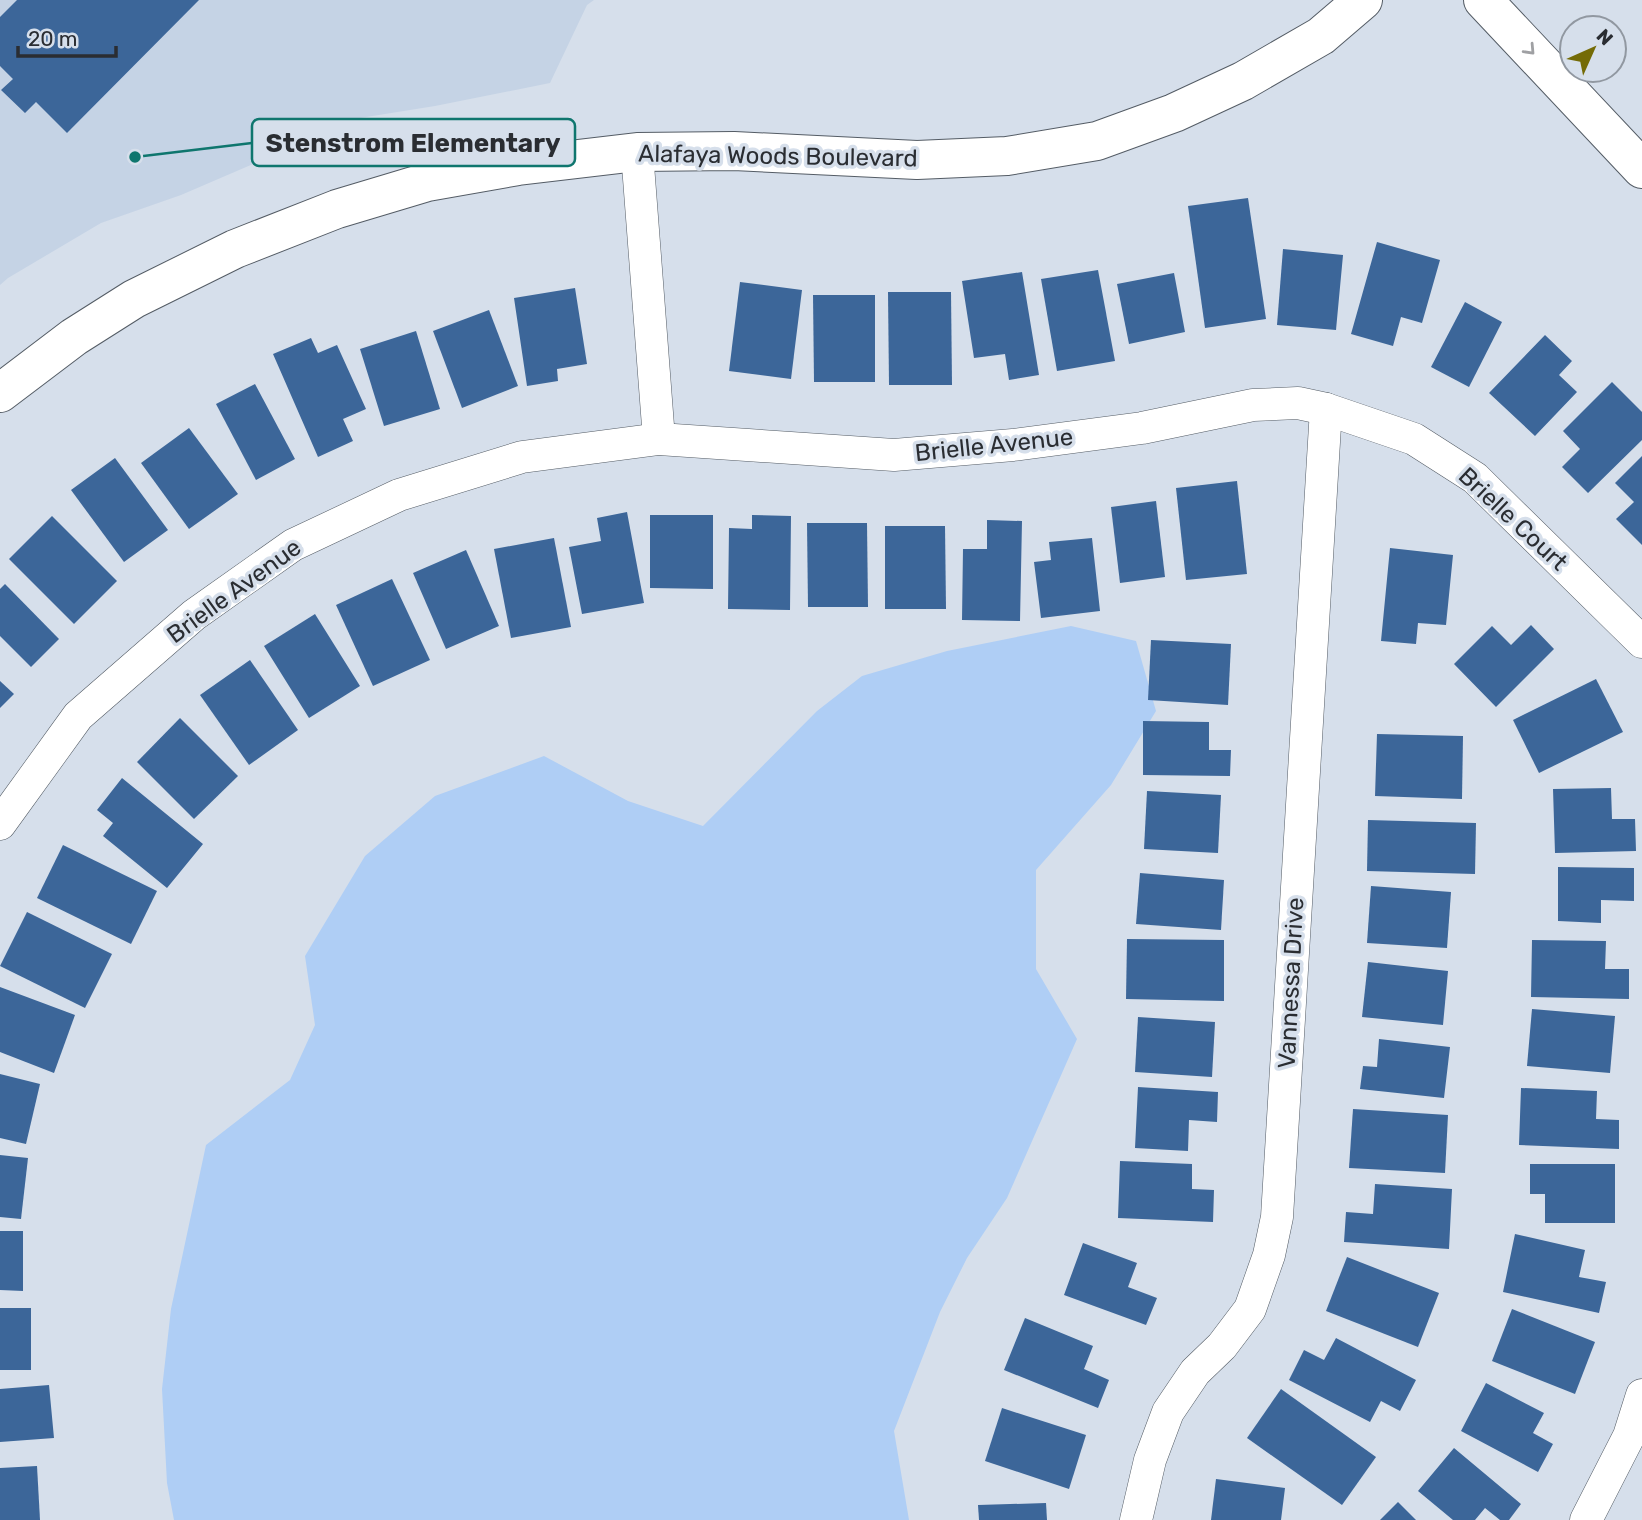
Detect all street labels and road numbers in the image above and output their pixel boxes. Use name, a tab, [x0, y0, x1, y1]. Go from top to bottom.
street label: Alafaya Woods Boulevard	[638, 140, 918, 172]
street label: Brielle Avenue	[914, 423, 1074, 467]
street label: Brielle Court	[1453, 462, 1573, 576]
street label: Brielle Avenue	[162, 533, 306, 649]
street label: Vannessa Drive	[1273, 897, 1309, 1069]

